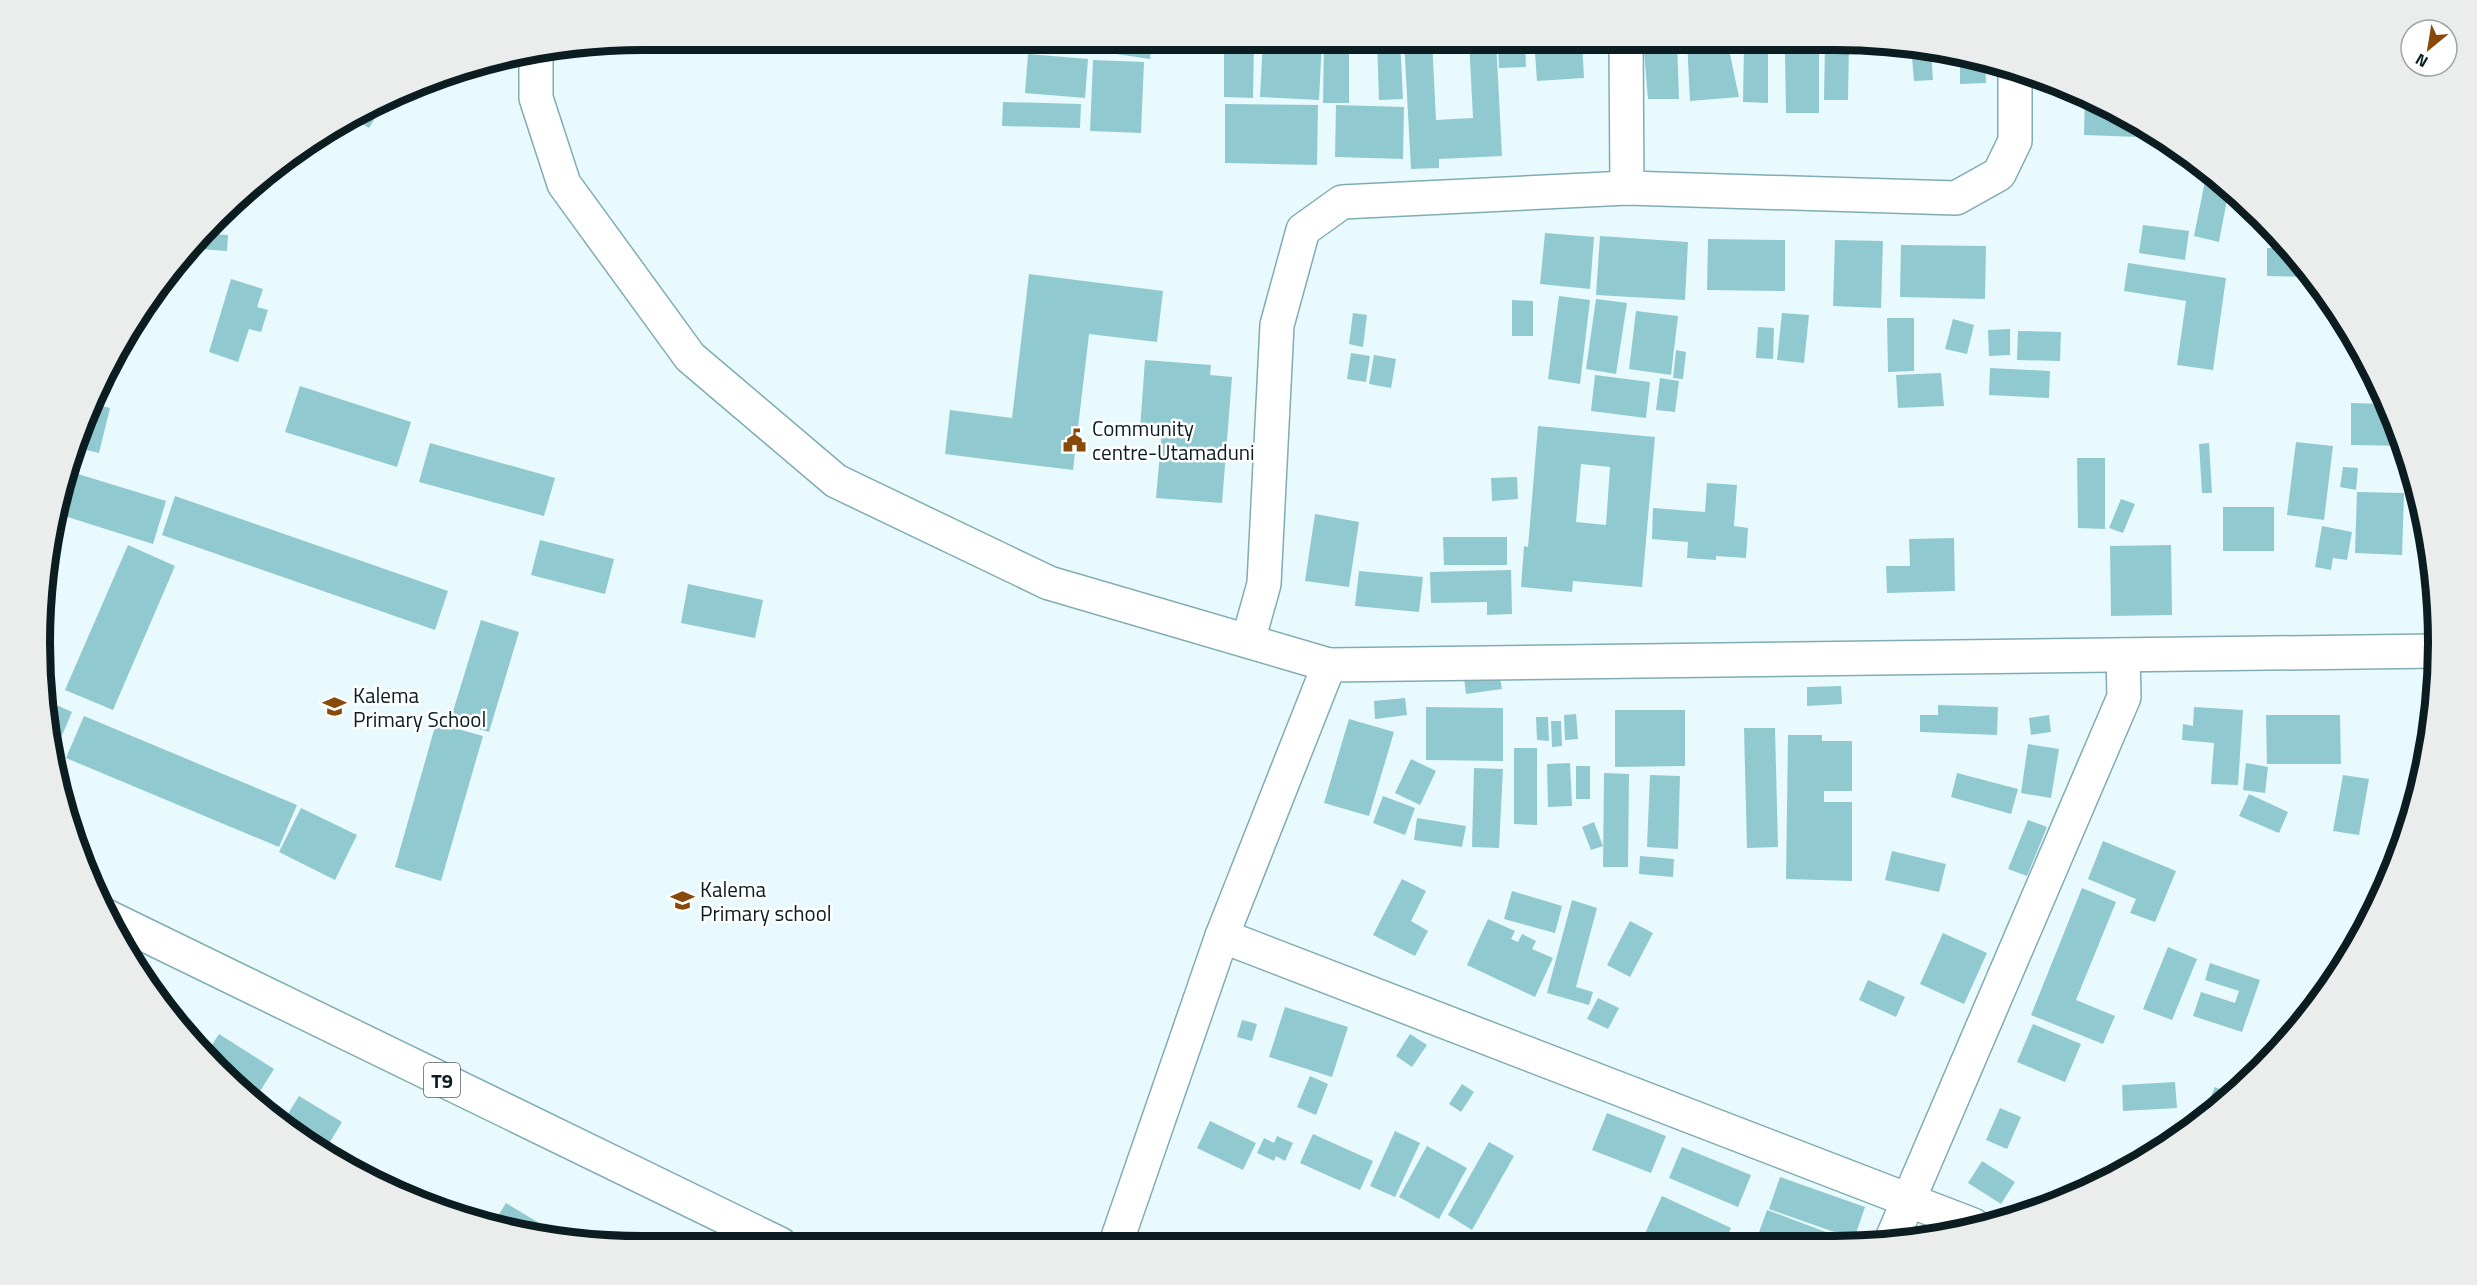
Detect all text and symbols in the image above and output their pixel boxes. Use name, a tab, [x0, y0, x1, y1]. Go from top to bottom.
north arrow	[2399, 18, 2459, 78]
text: N	[2411, 48, 2432, 74]
place label: Community centre-Utamaduni	[1092, 412, 1255, 468]
public building icon: Community centre-Utamaduni	[1061, 427, 1087, 453]
place label: Kalema Primary School	[353, 679, 486, 735]
school or university icon: Kalema Primary School	[322, 694, 348, 720]
place label: Kalema Primary school	[700, 873, 832, 929]
school or university icon: Kalema Primary school	[669, 888, 695, 914]
road number: T9	[424, 1063, 460, 1097]

